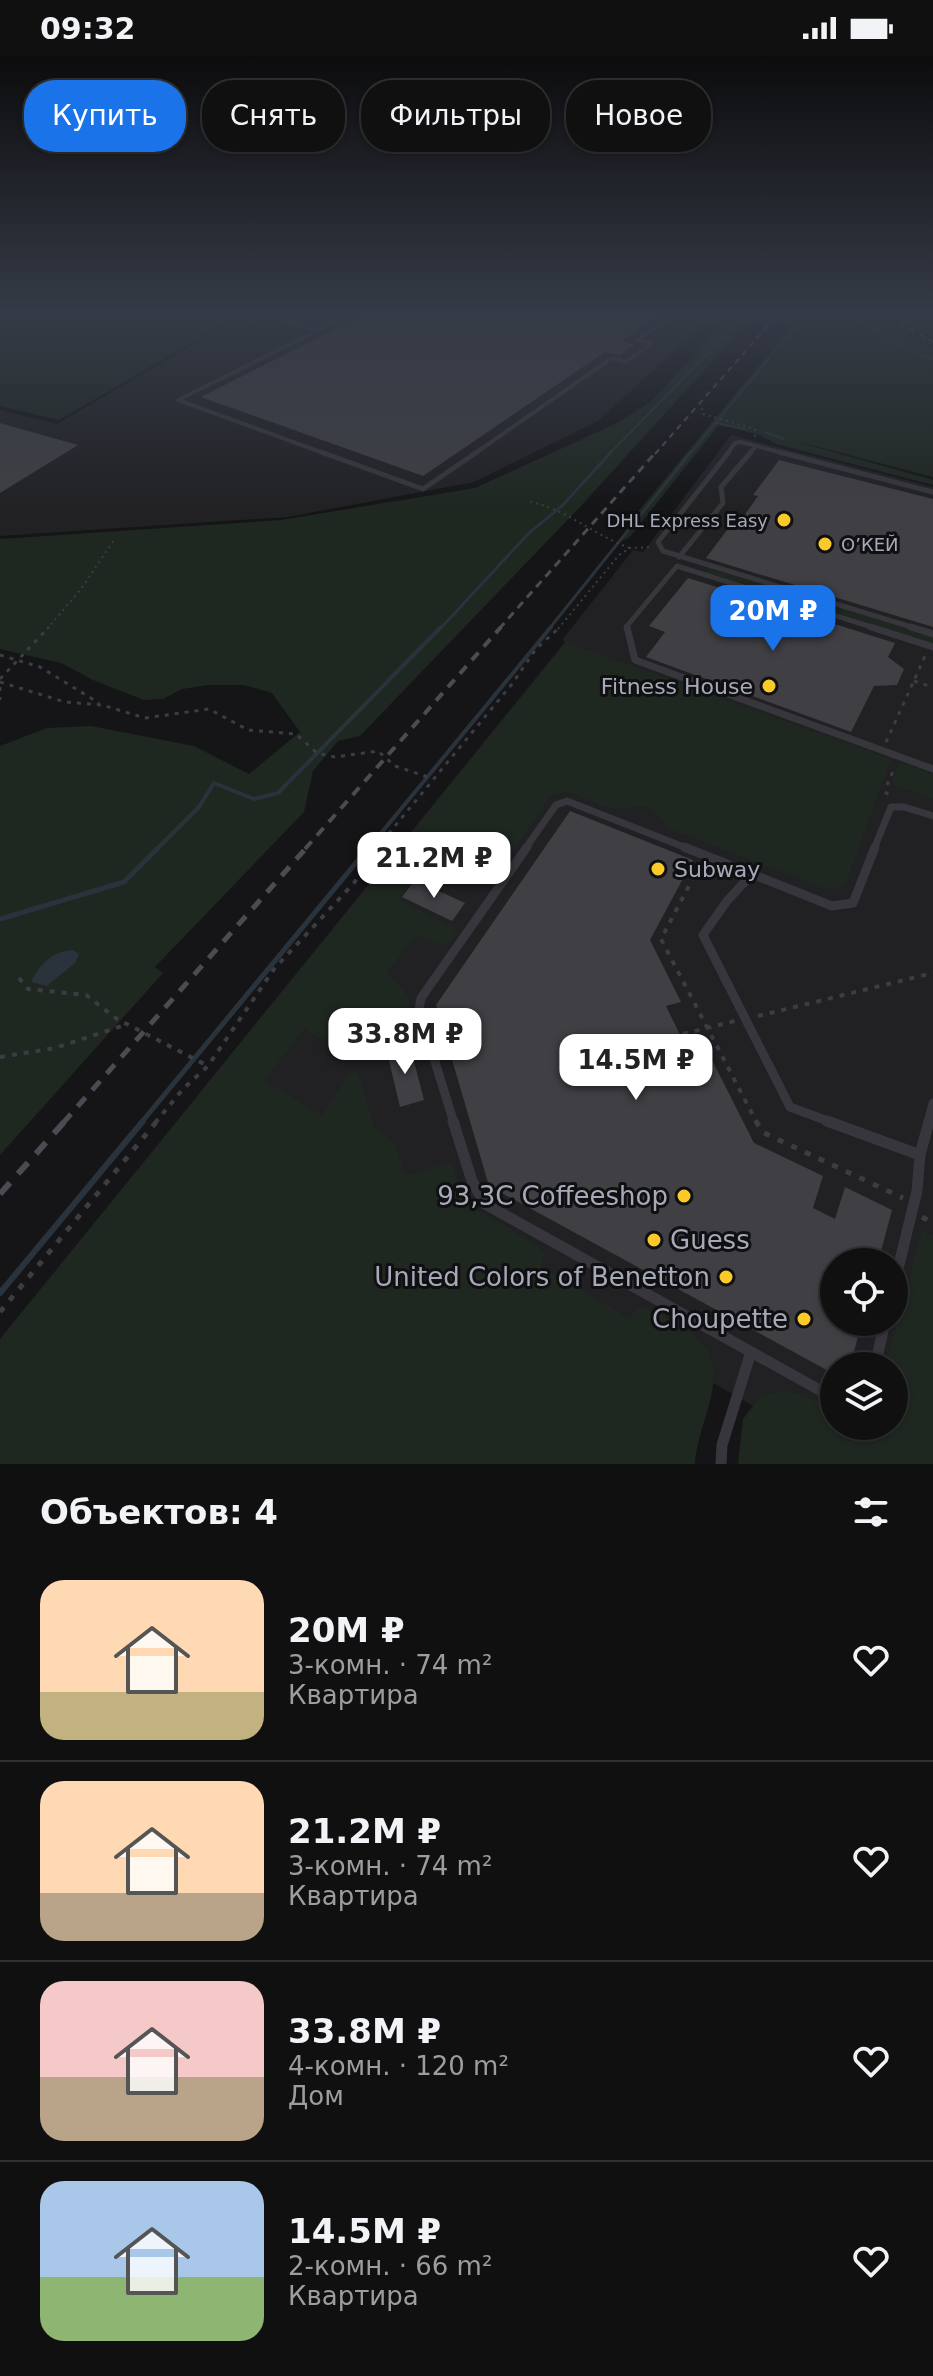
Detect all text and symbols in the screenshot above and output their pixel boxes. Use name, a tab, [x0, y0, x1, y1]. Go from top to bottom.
text: 09:32	[40, 11, 136, 46]
chip: Купить	[24, 80, 186, 152]
chip: Снять	[202, 80, 345, 152]
chip: Фильтры	[361, 80, 550, 152]
chip: Новое	[566, 80, 711, 152]
place label: DHL Express Easy	[606, 510, 768, 531]
marker: DHL Express Easy	[775, 511, 793, 529]
place label: О’КЕЙ	[841, 534, 899, 555]
marker: О’КЕЙ	[816, 535, 834, 553]
pin: 20M ₽	[717, 585, 829, 653]
text: 20M ₽	[728, 596, 818, 626]
place label: Fitness House	[601, 674, 753, 699]
marker: Fitness House	[760, 677, 778, 695]
pin: 21.2M ₽	[360, 832, 508, 900]
text: 21.2M ₽	[375, 843, 493, 873]
place label: Subway	[674, 857, 760, 882]
marker: Subway	[649, 860, 667, 878]
pin: 33.8M ₽	[331, 1008, 479, 1076]
text: 33.8M ₽	[346, 1019, 464, 1049]
pin: 14.5M ₽	[562, 1034, 710, 1102]
text: 14.5M ₽	[577, 1045, 695, 1075]
place label: 93,3C Coffeeshop	[437, 1181, 668, 1211]
marker: 93,3C Coffeeshop	[675, 1187, 693, 1205]
place label: Guess	[670, 1225, 750, 1255]
marker: Guess	[645, 1231, 663, 1249]
map controls	[820, 1248, 908, 1440]
button: locate	[820, 1248, 908, 1336]
place label: United Colors of Benetton	[374, 1262, 710, 1292]
marker: United Colors of Benetton	[717, 1268, 735, 1286]
place label: Choupette	[652, 1304, 788, 1334]
marker: Choupette	[795, 1310, 813, 1328]
button: layers	[820, 1352, 908, 1440]
icon: filters	[849, 1490, 893, 1534]
text: Объектов: 4	[40, 1492, 278, 1532]
text: 20M ₽	[288, 1610, 405, 1650]
icon: home	[104, 1612, 200, 1708]
icon: heart	[849, 1638, 893, 1682]
text: 3-комн. · 74 m²	[288, 1650, 492, 1680]
text: Квартира	[288, 1680, 419, 1710]
text: 21.2M ₽	[288, 1811, 441, 1851]
icon: home	[104, 1813, 200, 1909]
icon: heart	[849, 1839, 893, 1883]
text: 3-комн. · 74 m²	[288, 1851, 492, 1881]
text: Квартира	[288, 1881, 419, 1911]
text: 33.8M ₽	[288, 2011, 441, 2051]
icon: home	[104, 2013, 200, 2109]
icon: heart	[849, 2039, 893, 2083]
text: 4-комн. · 120 m²	[288, 2051, 509, 2081]
text: Дом	[288, 2081, 344, 2111]
text: 14.5M ₽	[288, 2211, 441, 2251]
icon: home	[104, 2213, 200, 2309]
icon: heart	[849, 2239, 893, 2283]
text: 2-комн. · 66 m²	[288, 2251, 492, 2281]
text: Квартира	[288, 2281, 419, 2311]

